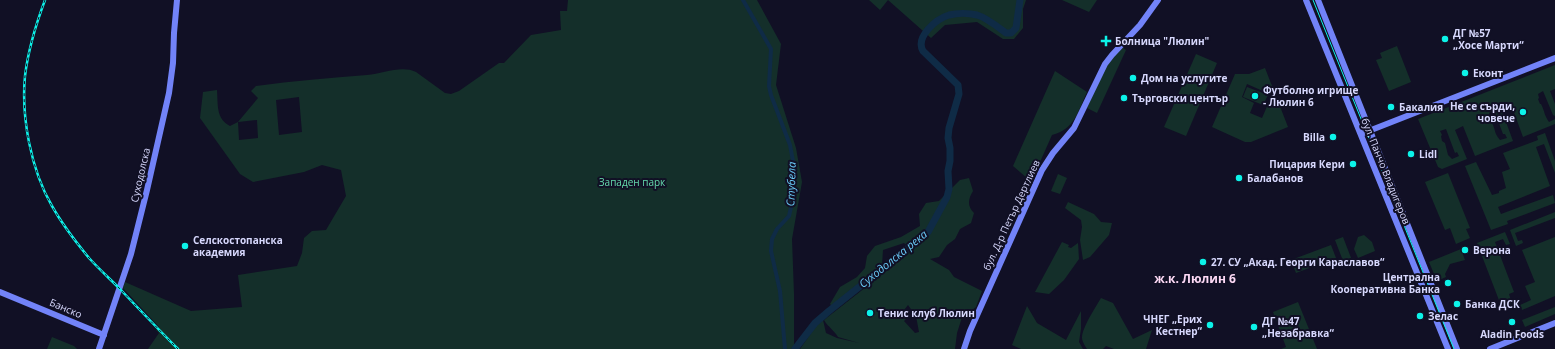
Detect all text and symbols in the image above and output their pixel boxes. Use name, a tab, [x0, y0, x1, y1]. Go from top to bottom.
place label: ДГ №57 „Хосе Марти“	[1453, 26, 1524, 52]
place label: Болница "Люлин"	[1115, 34, 1210, 48]
marker: ДГ №57 „Хосе Марти“	[1440, 34, 1450, 44]
marker: Болница "Люлин"	[1100, 35, 1112, 47]
place label: Еконт	[1473, 66, 1504, 80]
marker: Еконт	[1460, 68, 1470, 78]
place label: Дом на услугите	[1141, 71, 1228, 85]
marker: Дом на услугите	[1128, 73, 1138, 83]
place label: Футболно игрище - Люлин 6	[1263, 83, 1358, 109]
place label: Търговски център	[1132, 91, 1228, 105]
marker: Футболно игрище - Люлин 6	[1250, 91, 1260, 101]
marker: Търговски център	[1119, 93, 1129, 103]
place label: Не се сърди, човече	[1450, 99, 1515, 125]
place label: Бакалия	[1399, 100, 1443, 114]
marker: Бакалия	[1386, 102, 1396, 112]
marker: Не се сърди, човече	[1518, 107, 1528, 117]
street label: бул. Панчо Владигеров	[1358, 116, 1414, 226]
place label: Billa	[1303, 130, 1325, 144]
marker: Billa	[1328, 132, 1338, 142]
street label: Суходолска	[127, 146, 153, 204]
place label: Lidl	[1419, 147, 1437, 161]
marker: Lidl	[1406, 149, 1416, 159]
street label: бул. Д-р Петър Дертлиев	[979, 157, 1043, 273]
place label: Пицария Кери	[1269, 157, 1345, 171]
marker: Пицария Кери	[1348, 159, 1358, 169]
water label: Стубела	[782, 161, 799, 207]
place label: Балабанов	[1247, 171, 1303, 185]
marker: Балабанов	[1234, 173, 1244, 183]
park label: Западен парк	[599, 175, 666, 189]
water label: Суходолска река	[855, 226, 930, 291]
place label: Селскостопанска академия	[193, 233, 283, 259]
marker: Селскостопанска академия	[180, 241, 190, 251]
place label: Верона	[1473, 243, 1511, 257]
marker: Верона	[1460, 245, 1470, 255]
place label: 27. СУ „Акад. Георги Караславов“	[1211, 255, 1385, 269]
marker: 27. СУ „Акад. Георги Караславов“	[1198, 257, 1208, 267]
district label: ж.к. Люлин 6	[1154, 270, 1236, 287]
place label: Централна Кооперативна Банка	[1331, 270, 1440, 296]
marker: Централна Кооперативна Банка	[1443, 278, 1453, 288]
street label: Банско	[48, 295, 84, 321]
place label: Банка ДСК	[1465, 297, 1520, 311]
marker: Банка ДСК	[1452, 299, 1462, 309]
place label: Тенис клуб Люлин	[878, 306, 975, 320]
marker: Тенис клуб Люлин	[865, 308, 875, 318]
place label: Зелас	[1428, 309, 1458, 323]
marker: Зелас	[1415, 311, 1425, 321]
place label: ЧНЕГ „Ерих Кестнер“	[1143, 312, 1203, 338]
place label: ДГ №47 „Незабравка“	[1262, 314, 1334, 340]
marker: Aladin Foods	[1507, 317, 1517, 327]
marker: ЧНЕГ „Ерих Кестнер“	[1205, 320, 1215, 330]
marker: ДГ №47 „Незабравка“	[1249, 322, 1259, 332]
place label: Aladin Foods	[1480, 327, 1544, 341]

